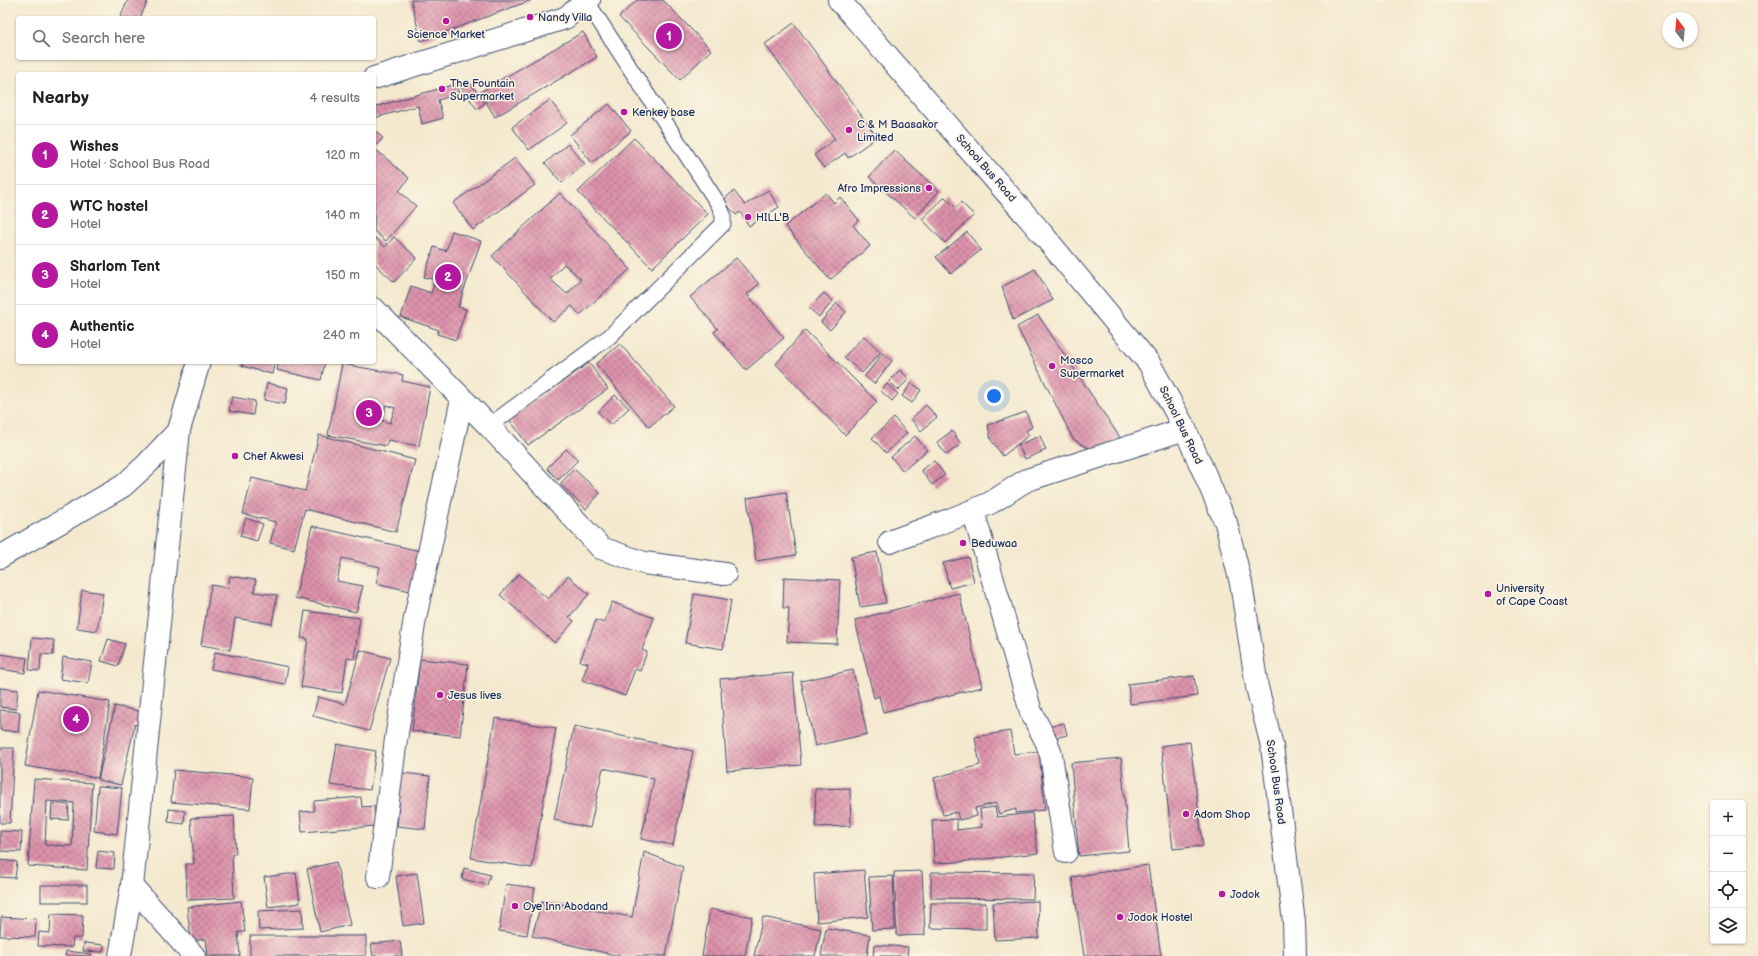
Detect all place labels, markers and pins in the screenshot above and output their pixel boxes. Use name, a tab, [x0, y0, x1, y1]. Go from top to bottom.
place label: Nandy Villa	[538, 11, 592, 24]
marker: Nandy Villa	[525, 12, 535, 22]
marker: Science Market	[441, 16, 451, 26]
pin: 1	[656, 21, 682, 51]
place label: Science Market	[407, 28, 486, 41]
place label: The Fountain Supermarket	[450, 77, 515, 103]
marker: The Fountain Supermarket	[437, 84, 447, 94]
place label: Kenkey base	[632, 106, 695, 119]
marker: Kenkey base	[619, 107, 629, 117]
place label: C & M Baasakor Limited	[857, 118, 939, 144]
marker: C & M Baasakor Limited	[844, 125, 854, 135]
place label: Afro Impressions	[837, 182, 922, 195]
marker: Afro Impressions	[924, 183, 934, 193]
place label: HILL'B	[756, 211, 790, 224]
marker: HILL'B	[743, 212, 753, 222]
pin: 2	[435, 262, 461, 292]
place label: Mosco Supermarket	[1060, 354, 1125, 380]
marker: Mosco Supermarket	[1047, 361, 1057, 371]
pin: 3	[356, 398, 382, 428]
place label: Chef Akwesi	[243, 450, 304, 463]
marker: Chef Akwesi	[230, 451, 240, 461]
place label: Beduwaa	[971, 537, 1017, 550]
marker: Beduwaa	[958, 538, 968, 548]
place label: University of Cape Coast	[1496, 582, 1568, 608]
marker: University of Cape Coast	[1483, 589, 1493, 599]
place label: Jesus lives	[448, 689, 502, 702]
marker: Jesus lives	[435, 690, 445, 700]
pin: 4	[63, 704, 89, 734]
place label: Adom Shop	[1194, 808, 1250, 821]
marker: Adom Shop	[1181, 809, 1191, 819]
place label: Jodok	[1230, 888, 1260, 901]
marker: Jodok	[1217, 889, 1227, 899]
place label: Oye Inn Abodand	[523, 900, 608, 913]
marker: Oye Inn Abodand	[510, 901, 520, 911]
place label: Jodok Hostel	[1128, 911, 1192, 924]
marker: Jodok Hostel	[1115, 912, 1125, 922]

